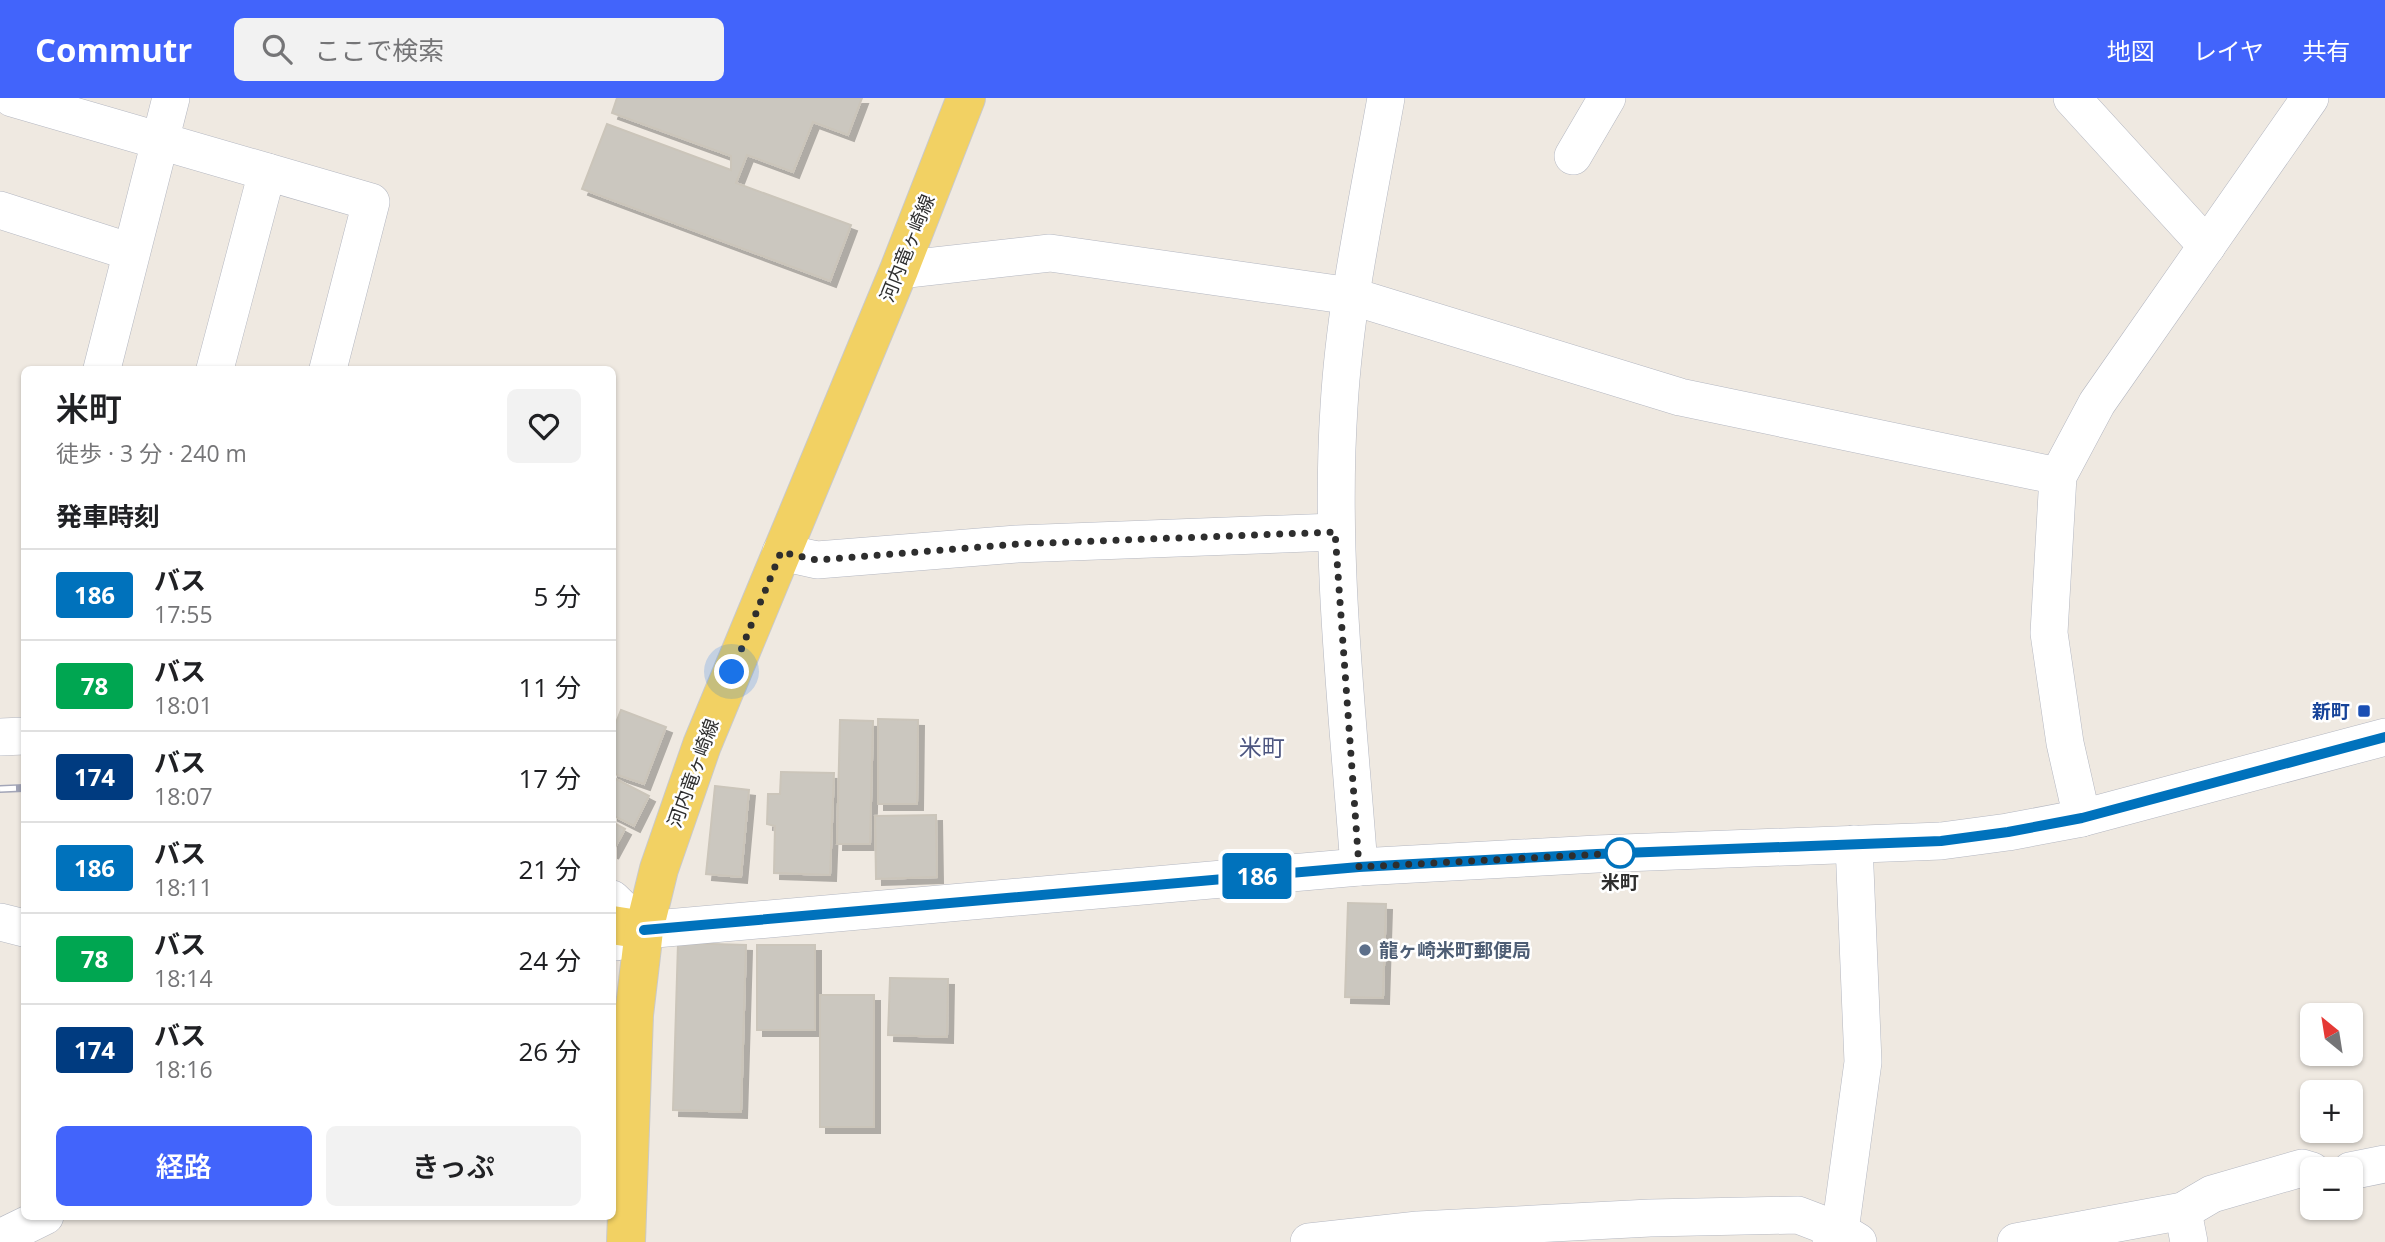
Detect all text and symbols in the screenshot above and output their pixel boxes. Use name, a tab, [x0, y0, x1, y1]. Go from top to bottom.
search box	[234, 18, 724, 81]
text: Commutr	[35, 27, 192, 72]
icon: search	[258, 30, 296, 68]
text: ここで検索	[314, 32, 444, 68]
text: 地図	[2107, 34, 2155, 67]
text: レイヤ	[2193, 34, 2264, 67]
text: 共有	[2302, 34, 2350, 67]
street label: 河内竜ヶ崎線	[874, 190, 940, 306]
text: 米町	[56, 386, 122, 431]
button: heart	[507, 389, 581, 463]
text: 徒歩 · 3 分 · 240 m	[56, 437, 247, 469]
text: 発車時刻	[56, 498, 160, 534]
text: バス	[154, 562, 206, 598]
text: 186	[74, 578, 115, 611]
text: 5 分	[533, 578, 581, 614]
text: 17:55	[154, 598, 213, 630]
text: バス	[154, 653, 206, 689]
your location	[714, 654, 749, 689]
text: 78	[81, 669, 108, 702]
text: 11 分	[519, 669, 581, 705]
text: 18:01	[154, 689, 213, 721]
place label: 新町	[2312, 698, 2350, 724]
marker: 新町	[2356, 703, 2372, 719]
street label: 河内竜ヶ崎線	[661, 715, 725, 831]
district label: 米町	[1239, 731, 1285, 763]
text: バス	[154, 744, 206, 780]
text: 174	[74, 760, 115, 793]
text: 17 分	[519, 760, 581, 796]
text: 18:07	[154, 780, 213, 812]
text: バス	[154, 835, 206, 871]
marker: 米町	[1605, 838, 1635, 868]
text: 186	[74, 851, 115, 884]
text: 21 分	[519, 851, 581, 887]
line badge: 186	[1217, 853, 1297, 899]
text: 186	[1236, 859, 1278, 892]
place label: 米町	[1601, 869, 1639, 895]
text: 18:11	[154, 871, 213, 903]
text: バス	[154, 926, 206, 962]
place label: 龍ヶ崎米町郵便局	[1379, 937, 1531, 963]
text: 78	[81, 942, 108, 975]
text: 24 分	[519, 942, 581, 978]
marker: 龍ヶ崎米町郵便局	[1357, 942, 1373, 958]
text: 18:14	[154, 962, 213, 994]
north arrow	[2300, 1003, 2362, 1066]
map controls	[2300, 1003, 2363, 1220]
text: バス	[154, 1017, 206, 1053]
text: 174	[74, 1033, 115, 1066]
text: 26 分	[519, 1033, 581, 1069]
text: 18:16	[154, 1053, 213, 1085]
button: +	[2300, 1080, 2363, 1143]
button: 経路	[56, 1126, 312, 1206]
button: きっぷ	[326, 1126, 581, 1206]
button: −	[2300, 1157, 2363, 1220]

